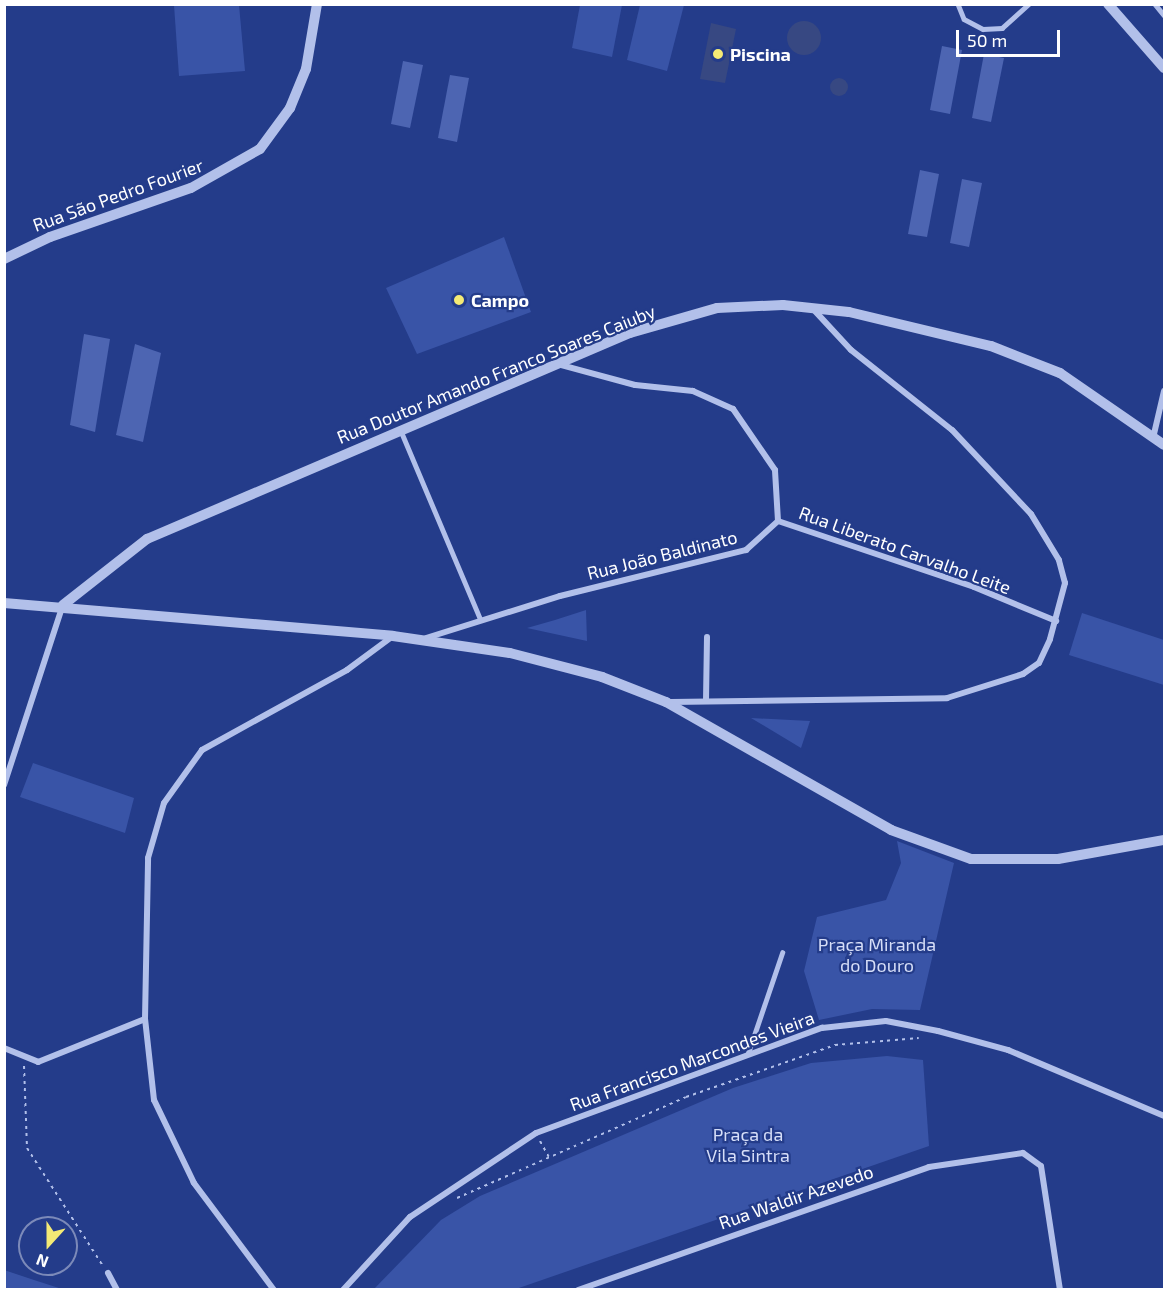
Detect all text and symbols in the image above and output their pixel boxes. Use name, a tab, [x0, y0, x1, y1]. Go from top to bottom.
scale bar	[959, 18, 1062, 56]
text: 50 m	[967, 29, 1007, 51]
place label: Piscina	[730, 43, 791, 65]
marker: Piscina	[711, 47, 725, 61]
street label: Rua São Pedro Fourier	[30, 154, 206, 236]
place label: Campo	[471, 289, 529, 311]
marker: Campo	[452, 293, 466, 307]
street label: Rua Doutor Amando Franco Soares Caiuby	[333, 300, 659, 448]
street label: Rua Liberato Carvalho Leite	[796, 502, 1014, 598]
street label: Rua João Baldinato	[585, 526, 739, 584]
park label: Praça Miranda do Douro	[818, 934, 936, 976]
street label: Rua Francisco Marcondes Vieira	[566, 1007, 818, 1115]
park label: Praça da Vila Sintra	[706, 1124, 790, 1166]
street label: Rua Waldir Azevedo	[715, 1160, 877, 1234]
north arrow	[18, 1216, 78, 1276]
text: N	[33, 1250, 51, 1272]

